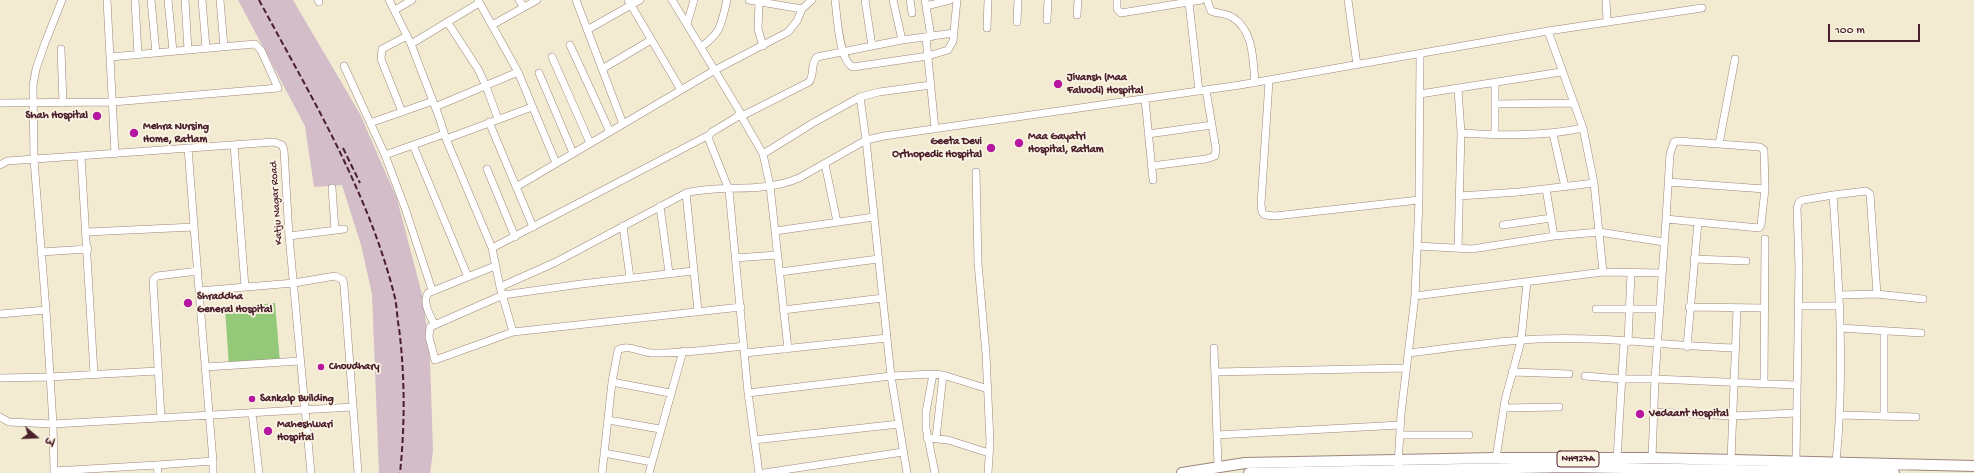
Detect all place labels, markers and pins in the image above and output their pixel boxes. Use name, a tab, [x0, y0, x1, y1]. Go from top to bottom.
place label: Jivansh (Maa Faluodi) Hospital	[1067, 71, 1143, 97]
marker: Jivansh (Maa Faluodi) Hospital	[1052, 78, 1064, 90]
place label: Shah Hospital	[26, 109, 88, 123]
marker: Shah Hospital	[91, 110, 103, 122]
place label: Mehra Nursing Home, Ratlam	[143, 120, 209, 146]
marker: Mehra Nursing Home, Ratlam	[128, 127, 140, 139]
place label: Maa Gayatri Hospital, Ratlam	[1028, 130, 1104, 156]
place label: Geeta Devi Orthopedic Hospital	[892, 135, 982, 161]
marker: Maa Gayatri Hospital, Ratlam	[1013, 137, 1025, 149]
marker: Geeta Devi Orthopedic Hospital	[985, 142, 997, 154]
place label: Shraddha General Hospital	[197, 290, 272, 316]
marker: Shraddha General Hospital	[182, 297, 194, 309]
place label: Choudhary	[329, 360, 380, 374]
marker: Choudhary	[316, 362, 326, 372]
place label: Sankalp Building	[260, 392, 334, 406]
marker: Sankalp Building	[247, 394, 257, 404]
place label: Vedaant Hospital	[1649, 407, 1729, 421]
marker: Vedaant Hospital	[1634, 408, 1646, 420]
place label: Maheshwari Hospital	[277, 418, 333, 444]
marker: Maheshwari Hospital	[262, 425, 274, 437]

